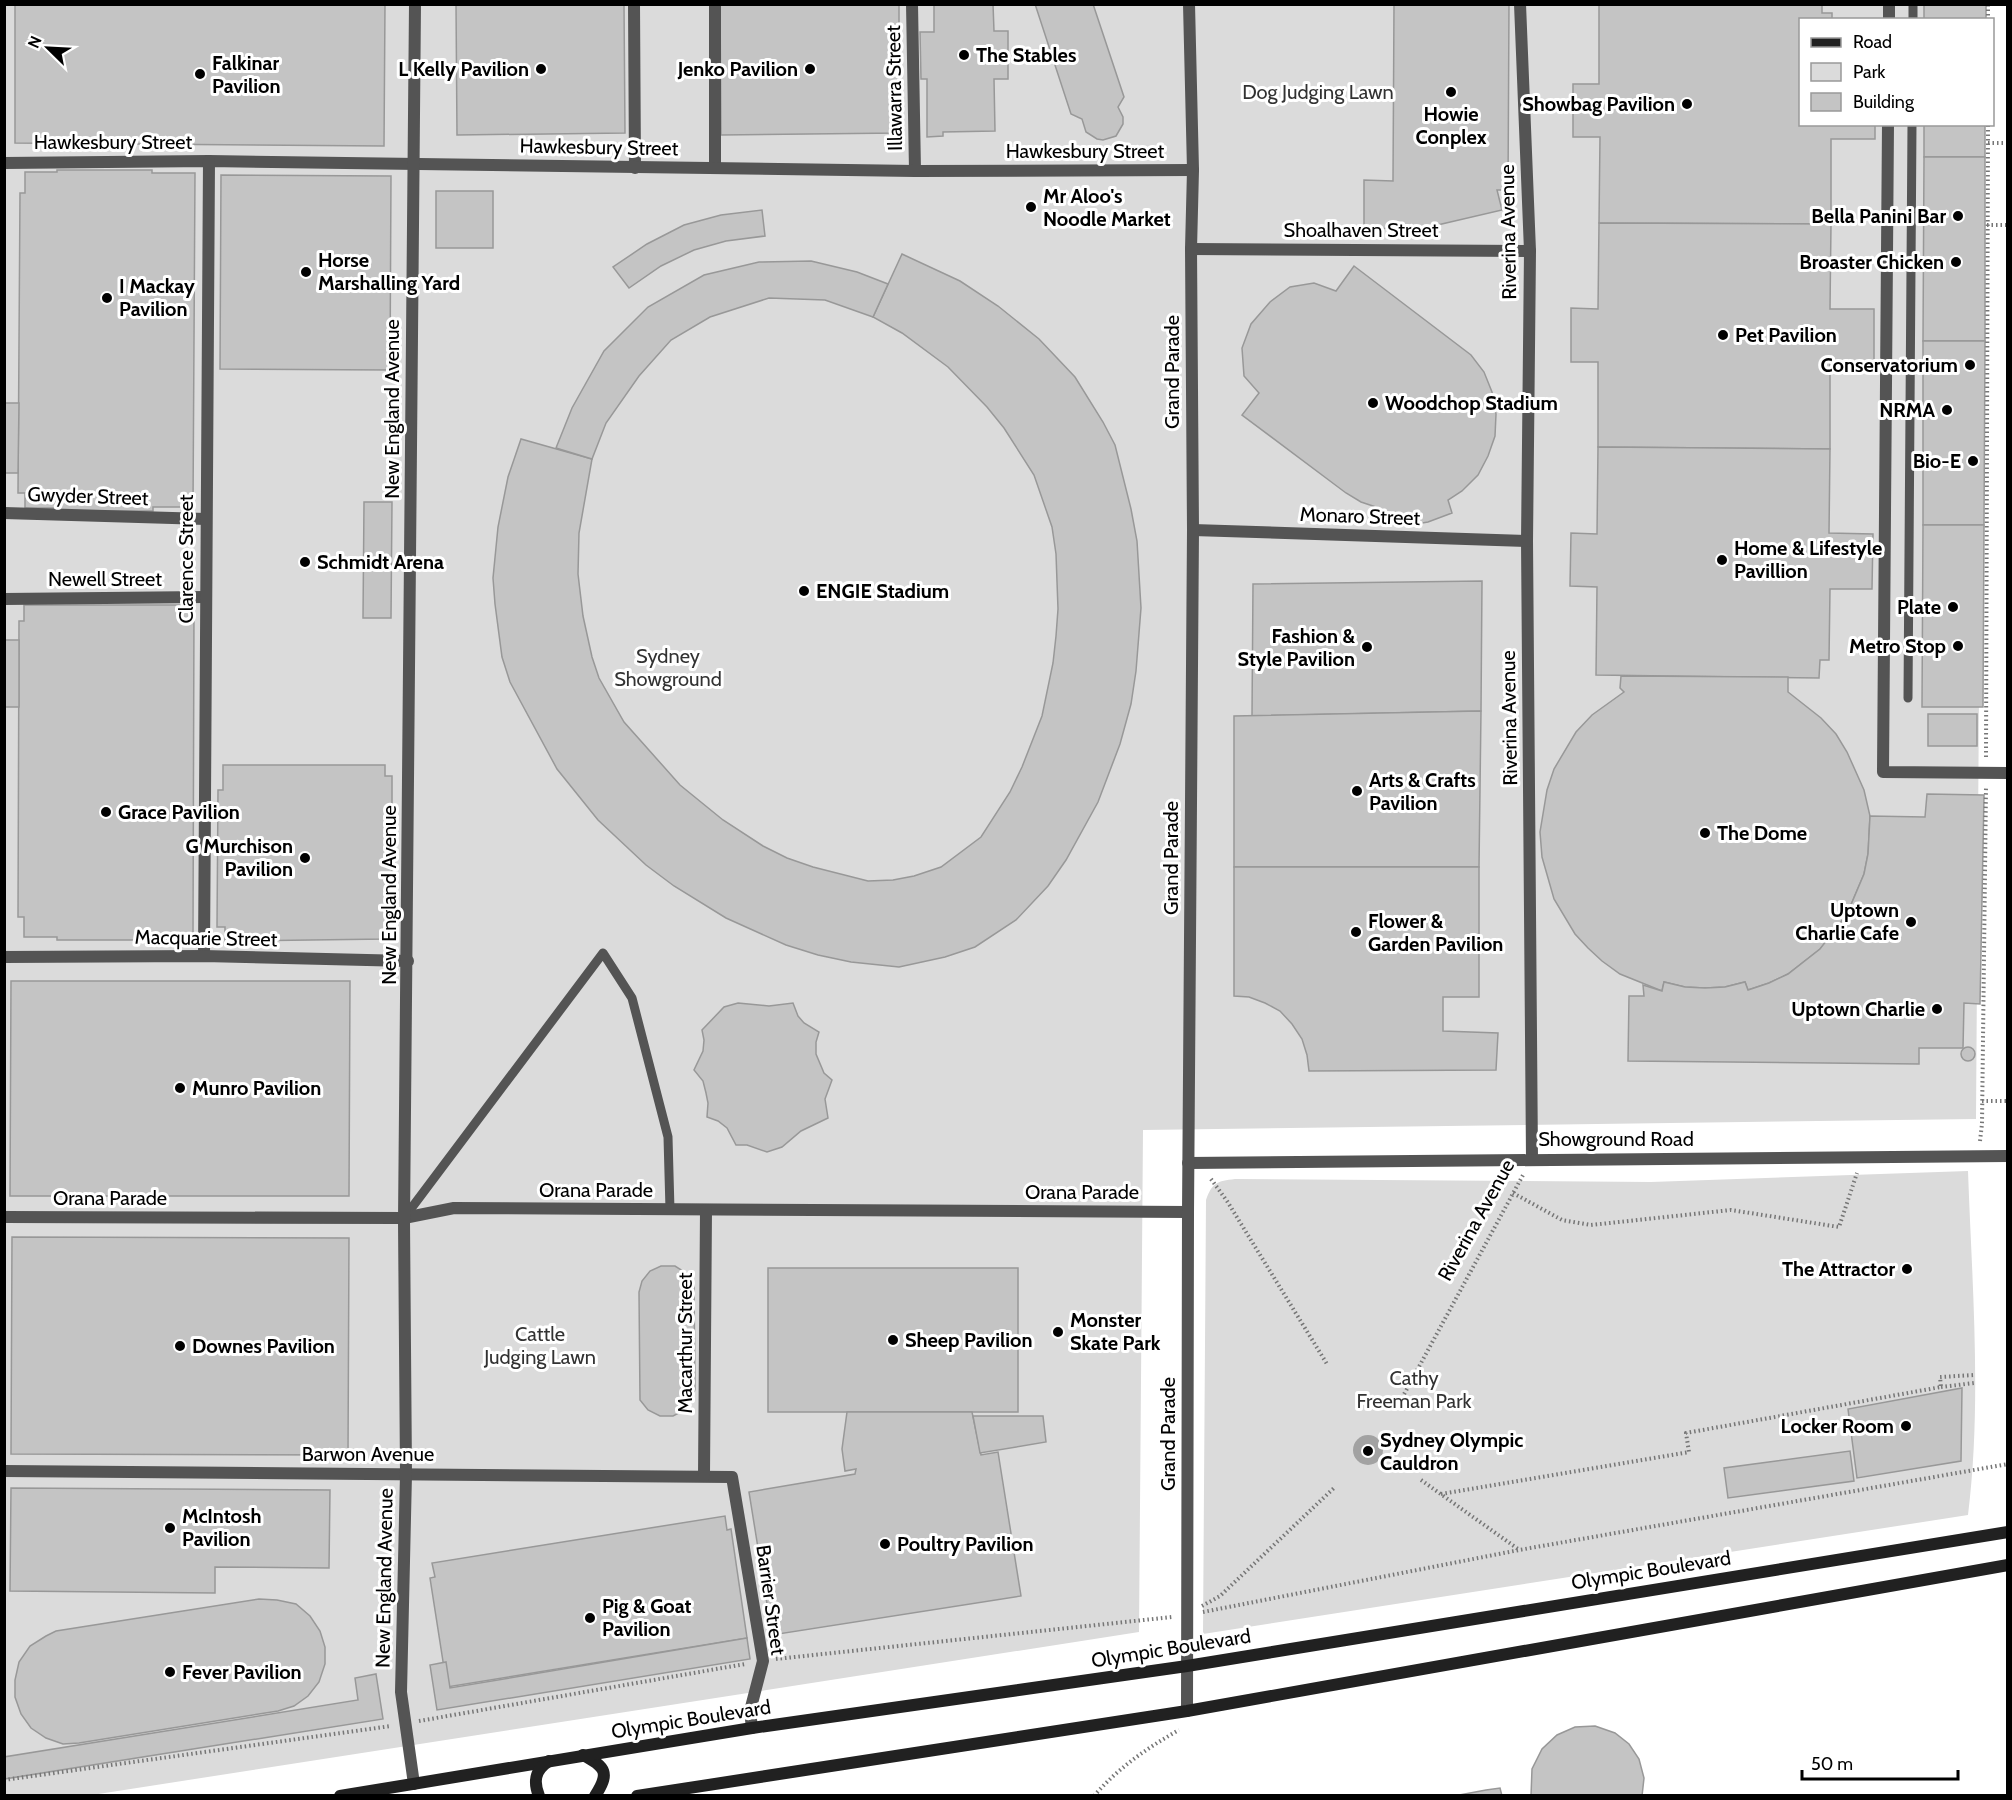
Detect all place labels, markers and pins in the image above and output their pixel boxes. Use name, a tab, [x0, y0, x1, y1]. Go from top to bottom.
place label: The Stables	[976, 43, 1076, 67]
marker: The Stables	[957, 48, 971, 62]
place label: Falkinar Pavilion	[212, 51, 280, 98]
place label: L Kelly Pavilion	[398, 57, 529, 81]
place label: Jenko Pavilion	[677, 57, 798, 81]
marker: L Kelly Pavilion	[534, 62, 548, 76]
marker: Jenko Pavilion	[803, 62, 817, 76]
marker: Falkinar Pavilion	[193, 67, 207, 81]
marker: Howie Conplex	[1444, 85, 1458, 99]
place label: Showbag Pavilion	[1522, 92, 1675, 116]
marker: Showbag Pavilion	[1680, 97, 1694, 111]
place label: Howie Conplex	[1415, 102, 1487, 149]
place label: Mr Aloo's Noodle Market	[1043, 184, 1171, 231]
marker: Mr Aloo's Noodle Market	[1024, 200, 1038, 214]
place label: Bella Panini Bar	[1811, 204, 1946, 228]
marker: Bella Panini Bar	[1951, 209, 1965, 223]
place label: Horse Marshalling Yard	[318, 248, 460, 295]
place label: Broaster Chicken	[1799, 250, 1944, 274]
marker: Broaster Chicken	[1949, 255, 1963, 269]
marker: Horse Marshalling Yard	[299, 265, 313, 279]
place label: I Mackay Pavilion	[119, 274, 195, 321]
marker: I Mackay Pavilion	[100, 291, 114, 305]
place label: Pet Pavilion	[1735, 323, 1837, 347]
marker: Pet Pavilion	[1716, 328, 1730, 342]
place label: Conservatorium	[1821, 353, 1958, 377]
marker: Conservatorium	[1963, 358, 1977, 372]
place label: Woodchop Stadium	[1385, 391, 1558, 415]
marker: Woodchop Stadium	[1366, 396, 1380, 410]
place label: NRMA	[1879, 398, 1935, 422]
marker: NRMA	[1940, 403, 1954, 417]
place label: Bio-E	[1913, 449, 1961, 473]
marker: Bio-E	[1966, 454, 1980, 468]
place label: Home & Lifestyle Pavillion	[1734, 536, 1882, 583]
place label: Schmidt Arena	[317, 550, 444, 574]
marker: Home & Lifestyle Pavillion	[1715, 553, 1729, 567]
marker: Schmidt Arena	[298, 555, 312, 569]
place label: ENGIE Stadium	[816, 579, 949, 603]
marker: ENGIE Stadium	[797, 584, 811, 598]
place label: Plate	[1897, 595, 1941, 619]
marker: Plate	[1946, 600, 1960, 614]
place label: Fashion & Style Pavilion	[1238, 624, 1355, 671]
place label: Metro Stop	[1849, 634, 1946, 658]
marker: Metro Stop	[1951, 639, 1965, 653]
marker: Fashion & Style Pavilion	[1360, 640, 1374, 654]
place label: Arts & Crafts Pavilion	[1369, 768, 1476, 815]
marker: Arts & Crafts Pavilion	[1350, 784, 1364, 798]
place label: Grace Pavilion	[118, 800, 240, 824]
marker: Grace Pavilion	[99, 805, 113, 819]
place label: The Dome	[1717, 821, 1807, 845]
marker: The Dome	[1698, 826, 1712, 840]
place label: G Murchison Pavilion	[186, 834, 293, 881]
marker: G Murchison Pavilion	[298, 851, 312, 865]
place label: Uptown Charlie Cafe	[1795, 898, 1899, 945]
place label: Flower & Garden Pavilion	[1368, 909, 1503, 956]
marker: Uptown Charlie Cafe	[1904, 915, 1918, 929]
marker: Flower & Garden Pavilion	[1349, 925, 1363, 939]
place label: Uptown Charlie	[1791, 997, 1925, 1021]
marker: Uptown Charlie	[1930, 1002, 1944, 1016]
place label: Munro Pavilion	[192, 1076, 321, 1100]
marker: Munro Pavilion	[173, 1081, 187, 1095]
place label: The Attractor	[1782, 1257, 1895, 1281]
marker: The Attractor	[1900, 1262, 1914, 1276]
place label: Monster Skate Park	[1070, 1308, 1161, 1355]
marker: Monster Skate Park	[1051, 1325, 1065, 1339]
place label: Sheep Pavilion	[905, 1328, 1033, 1352]
marker: Sheep Pavilion	[886, 1333, 900, 1347]
place label: Downes Pavilion	[192, 1334, 335, 1358]
marker: Downes Pavilion	[173, 1339, 187, 1353]
place label: Locker Room	[1781, 1414, 1894, 1438]
marker: Locker Room	[1899, 1419, 1913, 1433]
place label: Sydney Olympic Cauldron	[1380, 1428, 1523, 1475]
marker: Sydney Olympic Cauldron	[1361, 1444, 1375, 1458]
place label: McIntosh Pavilion	[182, 1504, 261, 1551]
marker: McIntosh Pavilion	[163, 1521, 177, 1535]
place label: Poultry Pavilion	[897, 1532, 1033, 1556]
marker: Poultry Pavilion	[878, 1537, 892, 1551]
place label: Pig & Goat Pavilion	[602, 1594, 692, 1641]
marker: Pig & Goat Pavilion	[583, 1611, 597, 1625]
place label: Fever Pavilion	[182, 1660, 302, 1684]
marker: Fever Pavilion	[163, 1665, 177, 1679]

